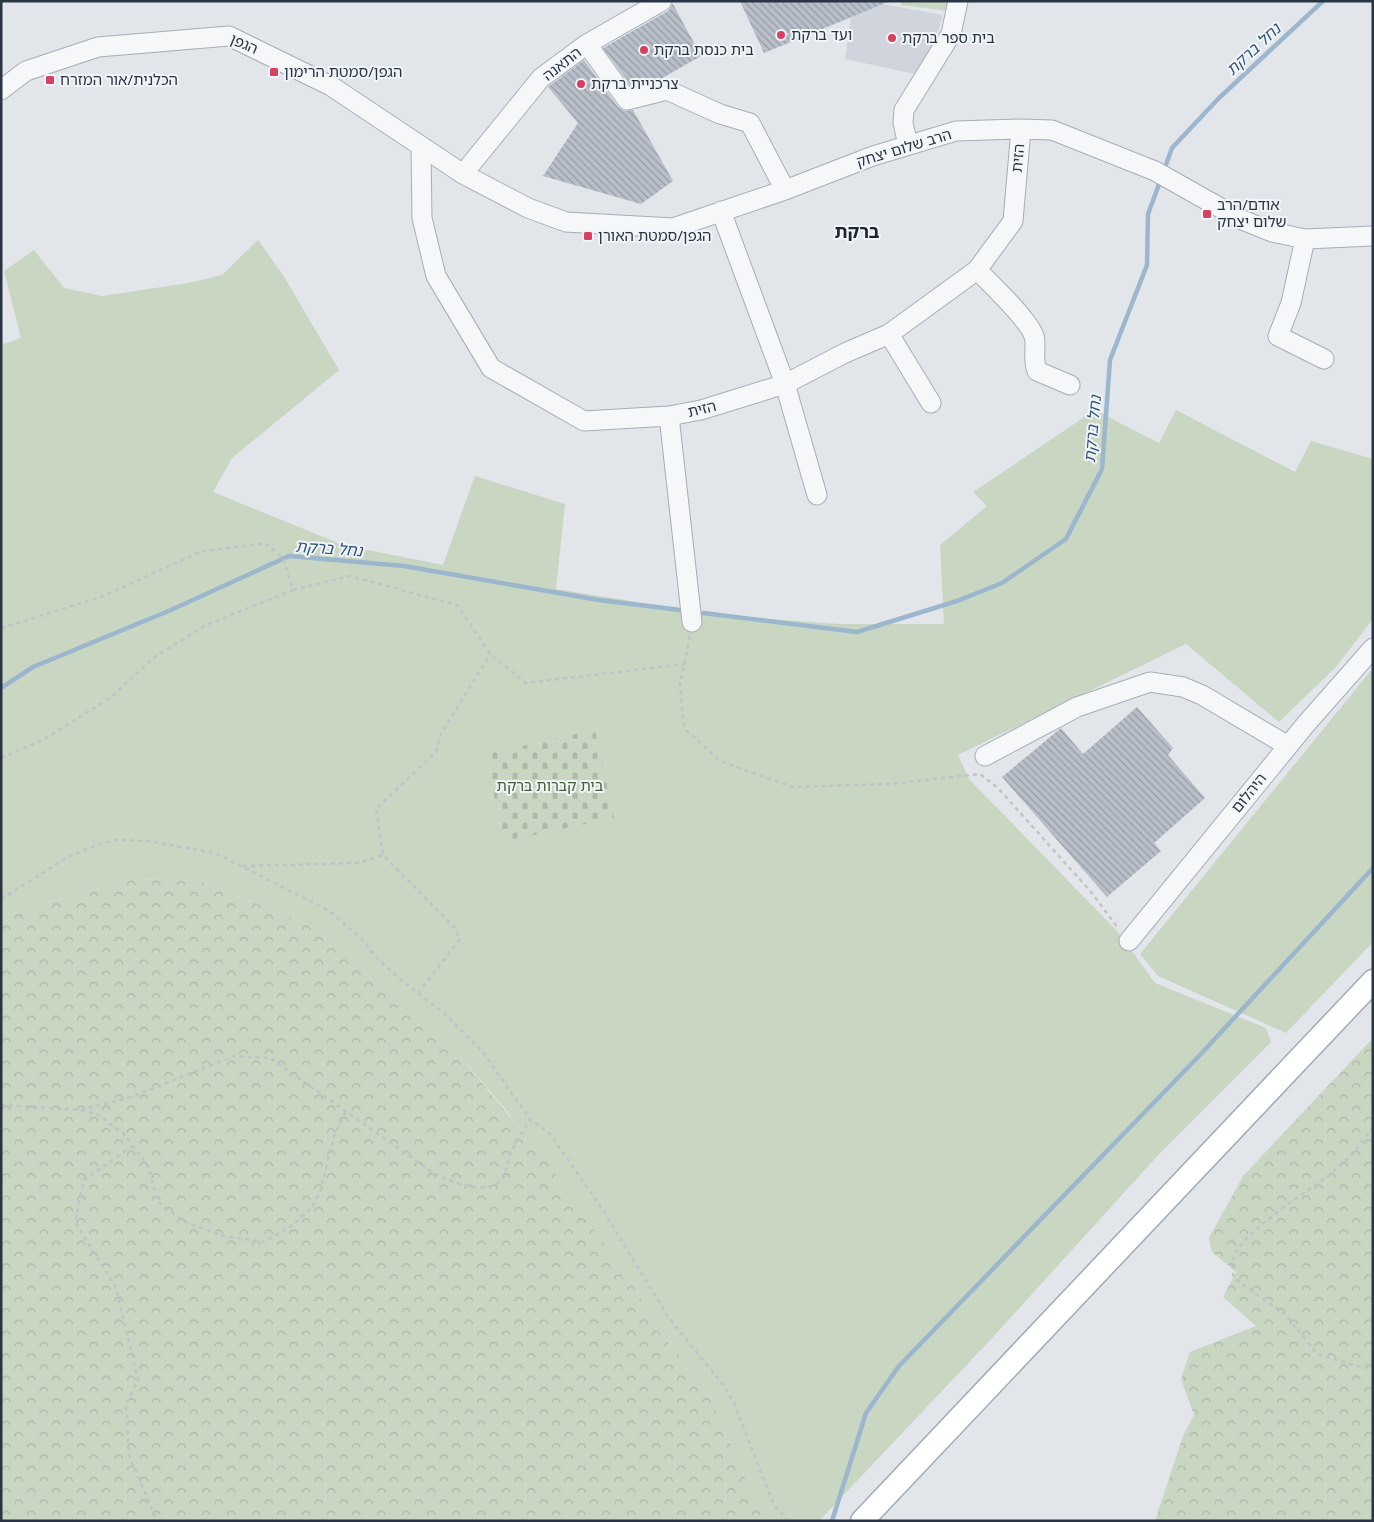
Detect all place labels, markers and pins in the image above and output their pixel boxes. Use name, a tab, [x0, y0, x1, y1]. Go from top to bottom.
place label: ועד ברקת	[791, 24, 852, 44]
place label: בית ספר ברקת	[902, 27, 995, 47]
marker: ועד ברקת	[775, 29, 787, 41]
marker: בית ספר ברקת	[886, 32, 898, 44]
place label: בית כנסת ברקת	[654, 39, 754, 59]
marker: בית כנסת ברקת	[638, 44, 650, 56]
place label: הגפן/סמטת הרימון	[284, 61, 402, 81]
marker: הגפן/סמטת הרימון	[268, 66, 280, 78]
place label: הכלנית/אור המזרח	[60, 69, 178, 89]
place label: צרכניית ברקת	[591, 73, 679, 93]
marker: הכלנית/אור המזרח	[44, 74, 56, 86]
marker: צרכניית ברקת	[575, 78, 587, 90]
place label: אודם/הרב שלום יצחק	[1217, 194, 1286, 231]
marker: אודם/הרב שלום יצחק	[1201, 208, 1213, 220]
place label: הגפן/סמטת האורן	[598, 225, 711, 245]
marker: הגפן/סמטת האורן	[582, 230, 594, 242]

